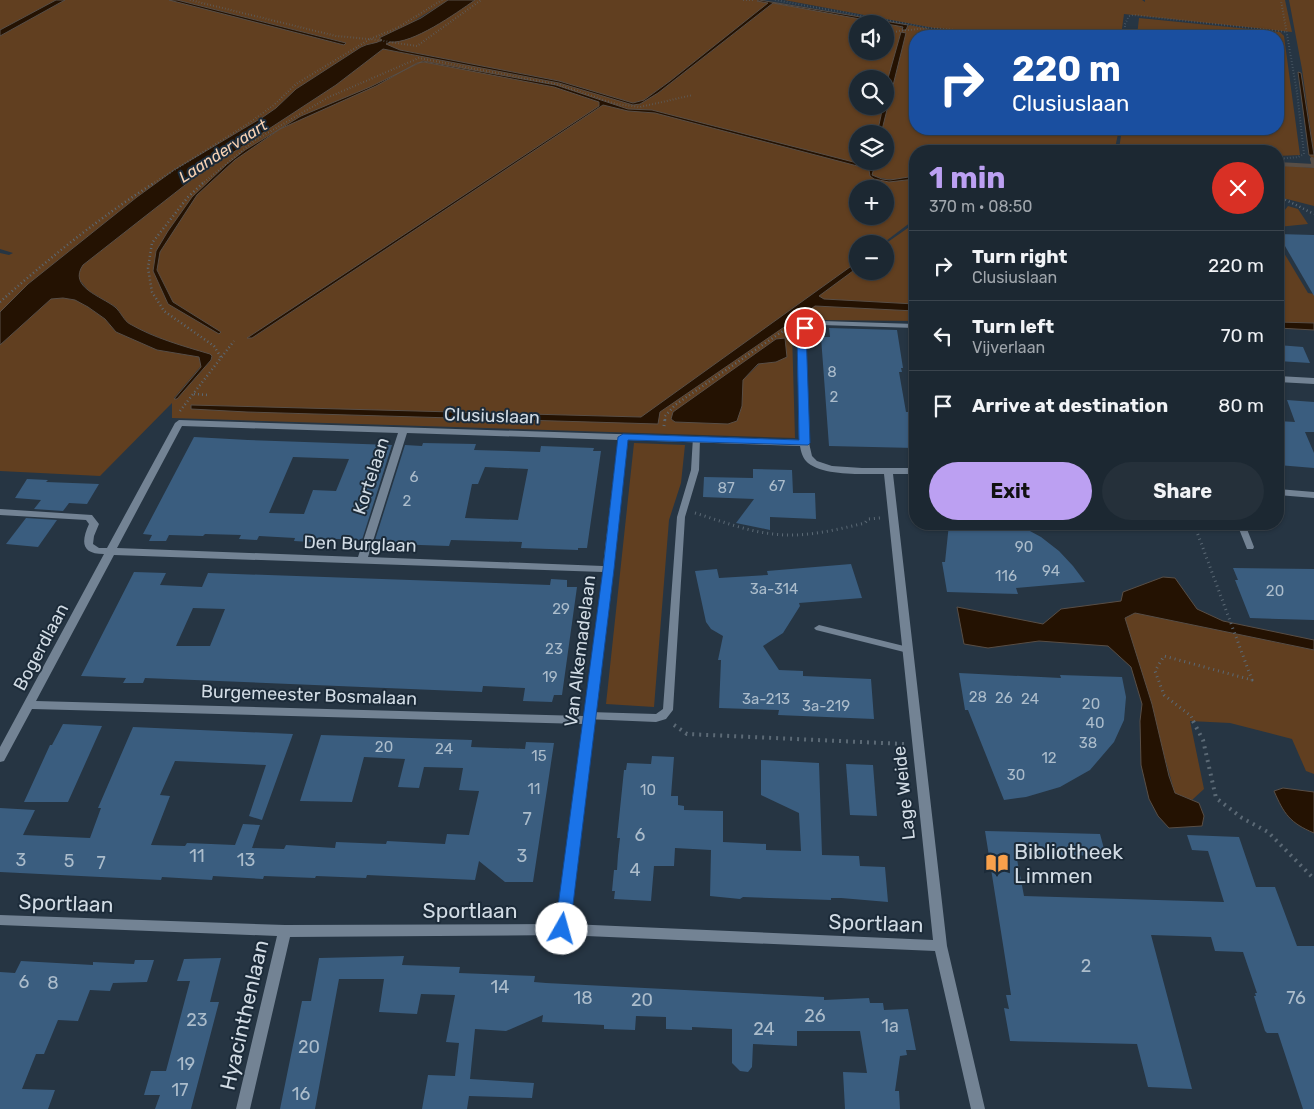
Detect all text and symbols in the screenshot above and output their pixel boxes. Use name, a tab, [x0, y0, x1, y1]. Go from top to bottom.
map controls	[849, 15, 894, 280]
button: sound	[849, 15, 894, 60]
text: 220 m	[1012, 48, 1121, 90]
icon: right	[929, 50, 994, 115]
button: search	[849, 70, 894, 115]
text: Clusiuslaan	[1012, 90, 1129, 117]
water label: Laandervaart	[175, 115, 272, 187]
button: layers	[849, 125, 894, 170]
text: 1 min	[929, 160, 1006, 196]
button: close	[1212, 162, 1264, 214]
button: +	[849, 180, 894, 225]
text: 370 m · 08:50	[929, 197, 1032, 216]
button: −	[849, 235, 894, 280]
text: Turn right	[972, 245, 1067, 268]
icon: right	[929, 252, 957, 280]
text: 220 m	[1208, 254, 1264, 277]
text: Clusiuslaan	[972, 268, 1057, 287]
pin	[784, 307, 826, 349]
icon: arrive	[791, 314, 819, 342]
text: Turn left	[972, 315, 1054, 338]
icon: left	[929, 322, 957, 350]
text: 70 m	[1221, 324, 1264, 347]
text: Vijverlaan	[972, 338, 1045, 357]
house number: 8	[827, 363, 837, 381]
house number: 2	[830, 388, 839, 406]
icon: arrive	[929, 392, 957, 420]
text: Arrive at destination	[972, 394, 1168, 417]
text: 80 m	[1218, 394, 1264, 417]
street label: Clusiuslaan	[444, 403, 540, 429]
street label: Kortelaan	[348, 435, 394, 517]
button: Exit	[929, 462, 1092, 520]
button: Share	[1102, 462, 1264, 520]
house number: 6	[409, 468, 419, 486]
house number: 67	[769, 477, 785, 495]
house number: 87	[717, 479, 735, 497]
house number: 2	[403, 492, 412, 510]
street label: Den Burglaan	[303, 531, 417, 557]
house number: 90	[1015, 538, 1033, 556]
house number: 94	[1042, 562, 1060, 580]
house number: 116	[995, 567, 1017, 585]
street label: Van Alkemadelaan	[560, 574, 600, 728]
house number: 3a-314	[750, 580, 798, 598]
house number: 20	[1266, 582, 1284, 600]
street label: Bogerdlaan	[9, 600, 73, 694]
house number: 29	[552, 600, 570, 618]
house number: 23	[545, 640, 563, 658]
house number: 19	[542, 668, 558, 686]
street label: Burgemeester Bosmalaan	[201, 680, 417, 710]
house number: 28	[969, 688, 987, 706]
house number: 26	[995, 689, 1013, 707]
house number: 3a-213	[742, 690, 790, 708]
house number: 24	[1021, 690, 1039, 708]
house number: 20	[1082, 695, 1100, 713]
house number: 3a-219	[802, 697, 850, 715]
house number: 40	[1086, 714, 1104, 732]
house number: 38	[1079, 734, 1097, 752]
house number: 20	[375, 738, 393, 756]
house number: 24	[435, 740, 453, 758]
street label: Lage Weide	[888, 745, 920, 841]
house number: 15	[531, 747, 547, 765]
house number: 12	[1041, 749, 1057, 767]
house number: 30	[1007, 766, 1025, 784]
house number: 11	[528, 780, 540, 798]
house number: 10	[640, 781, 656, 799]
house number: 7	[522, 808, 532, 830]
house number: 6	[635, 824, 646, 846]
place label: Bibliotheek Limmen	[1014, 839, 1123, 888]
house number: 11	[189, 845, 205, 867]
house number: 3	[517, 845, 527, 867]
house number: 3	[16, 849, 26, 871]
house number: 13	[237, 849, 255, 871]
house number: 5	[64, 850, 74, 872]
library icon: Bibliotheek Limmen	[984, 850, 1010, 876]
house number: 7	[96, 852, 106, 874]
house number: 4	[629, 859, 641, 881]
street label: Sportlaan	[18, 889, 114, 917]
street label: Sportlaan	[423, 898, 517, 923]
position arrow	[535, 902, 587, 954]
street label: Sportlaan	[828, 909, 924, 937]
street label: Hyacinthenlaan	[215, 937, 273, 1093]
house number: 2	[1081, 955, 1091, 977]
house number: 6	[19, 971, 30, 993]
house number: 8	[47, 972, 59, 994]
house number: 14	[491, 976, 509, 998]
house number: 18	[573, 987, 593, 1009]
house number: 76	[1286, 987, 1306, 1009]
house number: 20	[631, 989, 653, 1011]
house number: 26	[804, 1005, 826, 1027]
house number: 23	[186, 1009, 208, 1031]
house number: 1a	[881, 1015, 899, 1037]
house number: 24	[753, 1018, 775, 1040]
house number: 20	[298, 1036, 320, 1058]
house number: 19	[177, 1053, 195, 1075]
house number: 17	[172, 1079, 188, 1101]
house number: 16	[292, 1083, 310, 1105]

